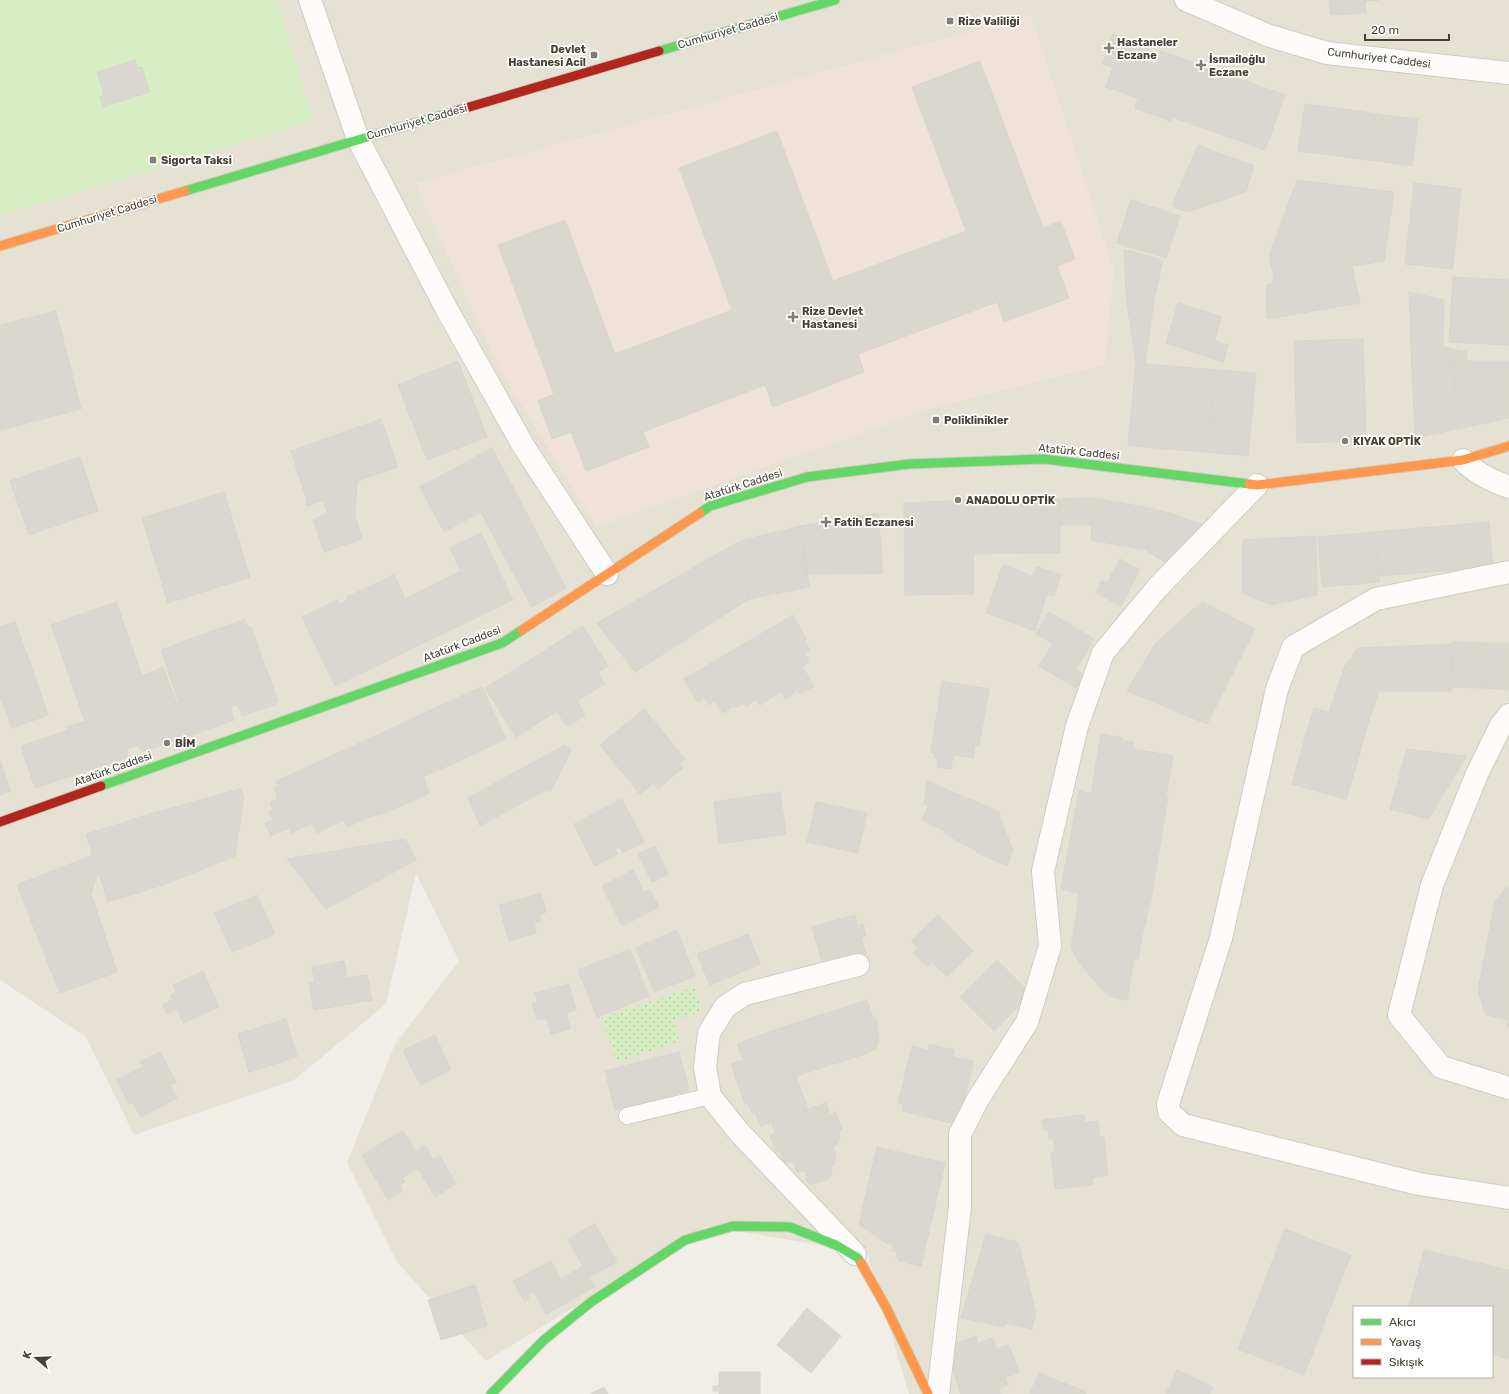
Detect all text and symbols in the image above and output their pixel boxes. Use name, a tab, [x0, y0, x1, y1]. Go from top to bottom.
street label: Cumhuriyet Caddesi	[676, 10, 780, 52]
place label: Rize Valiliği	[958, 15, 1020, 28]
marker: Rize Valiliği	[945, 16, 955, 26]
scale bar	[1365, 16, 1449, 42]
text: 20 m	[1371, 23, 1399, 37]
place label: Hastaneler Eczane	[1117, 36, 1178, 62]
place label: Devlet Hastanesi Acil	[508, 43, 586, 69]
marker: Hastaneler Eczane	[1104, 43, 1114, 53]
street label: Cumhuriyet Caddesi	[1327, 45, 1431, 71]
marker: Devlet Hastanesi Acil	[589, 50, 599, 60]
place label: İsmailoğlu Eczane	[1209, 53, 1265, 79]
marker: İsmailoğlu Eczane	[1196, 60, 1206, 70]
street label: Cumhuriyet Caddesi	[365, 101, 469, 143]
place label: Sigorta Taksi	[161, 154, 232, 167]
marker: Sigorta Taksi	[148, 155, 158, 165]
street label: Cumhuriyet Caddesi	[55, 193, 159, 235]
place label: Rize Devlet Hastanesi	[802, 305, 863, 331]
marker: Rize Devlet Hastanesi	[787, 311, 799, 323]
place label: Poliklinikler	[944, 414, 1008, 427]
marker: Poliklinikler	[931, 415, 941, 425]
place label: KIYAK OPTİK	[1353, 435, 1422, 448]
marker: KIYAK OPTİK	[1340, 436, 1350, 446]
street label: Atatürk Caddesi	[1038, 441, 1120, 463]
street label: Atatürk Caddesi	[702, 466, 784, 504]
place label: ANADOLU OPTİK	[966, 494, 1056, 507]
marker: ANADOLU OPTİK	[953, 495, 963, 505]
place label: Fatih Eczanesi	[834, 516, 914, 529]
marker: Fatih Eczanesi	[821, 517, 831, 527]
street label: Atatürk Caddesi	[422, 623, 502, 665]
place label: BİM	[175, 737, 195, 750]
marker: BİM	[162, 738, 172, 748]
street label: Atatürk Caddesi	[72, 749, 154, 789]
legend	[1353, 1306, 1493, 1378]
text: Akıcı	[1389, 1315, 1416, 1329]
text: Yavaş	[1389, 1335, 1421, 1349]
north arrow	[16, 1338, 56, 1378]
text: K	[20, 1349, 35, 1360]
text: Sıkışık	[1389, 1355, 1424, 1369]

